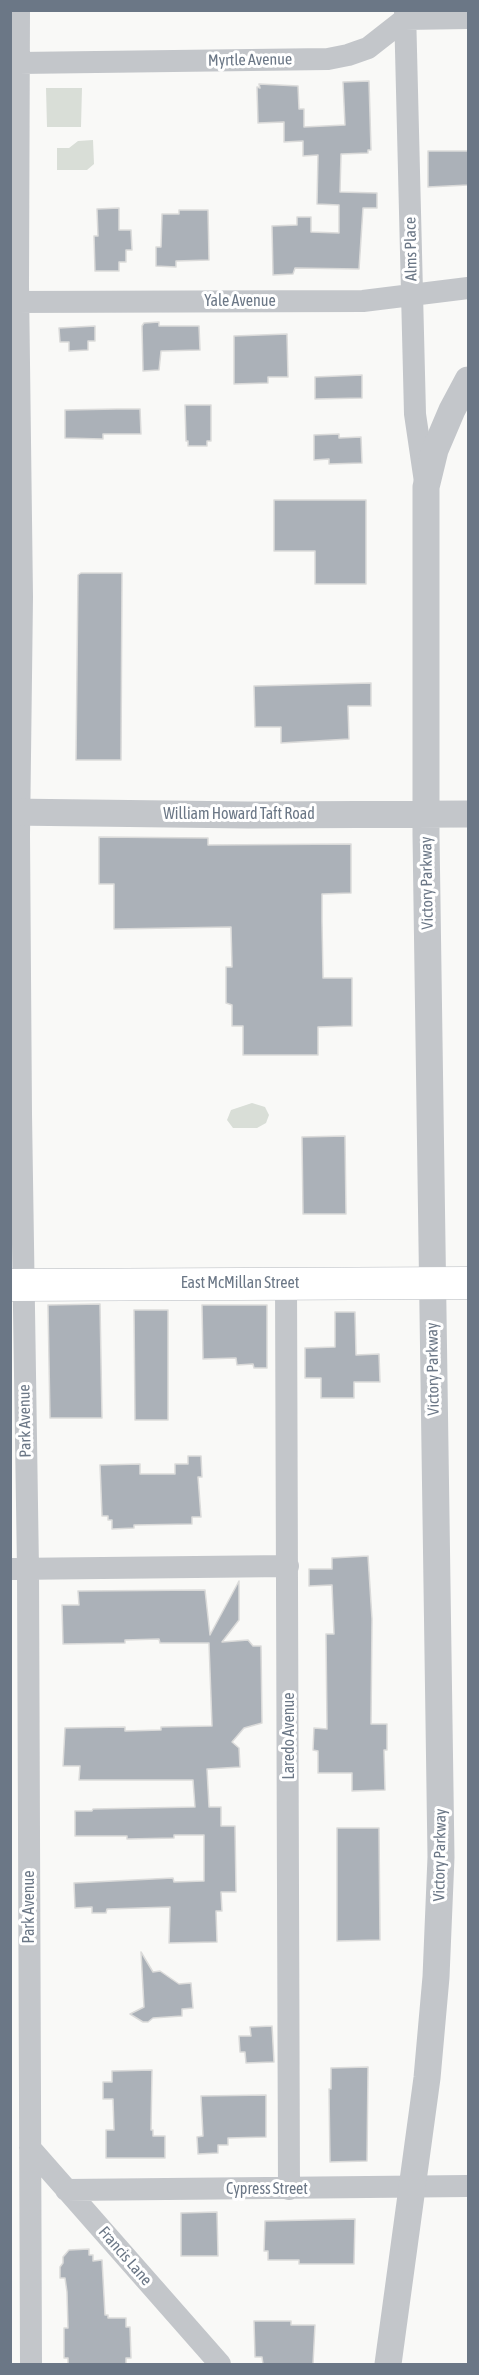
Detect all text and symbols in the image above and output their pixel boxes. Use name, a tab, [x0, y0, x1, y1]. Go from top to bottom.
street label: Myrtle Avenue	[208, 50, 292, 70]
street label: Alms Place	[401, 217, 421, 281]
street label: Yale Avenue	[204, 291, 276, 311]
street label: William Howard Taft Road	[163, 804, 315, 824]
street label: Victory Parkway	[417, 836, 437, 930]
street label: East McMillan Street	[181, 1273, 299, 1293]
street label: Victory Parkway	[423, 1322, 443, 1416]
street label: Park Avenue	[15, 1384, 35, 1458]
street label: Laredo Avenue	[279, 1692, 299, 1780]
street label: Victory Parkway	[430, 1808, 450, 1902]
street label: Park Avenue	[19, 1870, 39, 1944]
street label: Cypress Street	[226, 2179, 308, 2199]
street label: Francis Lane	[94, 2223, 156, 2289]

